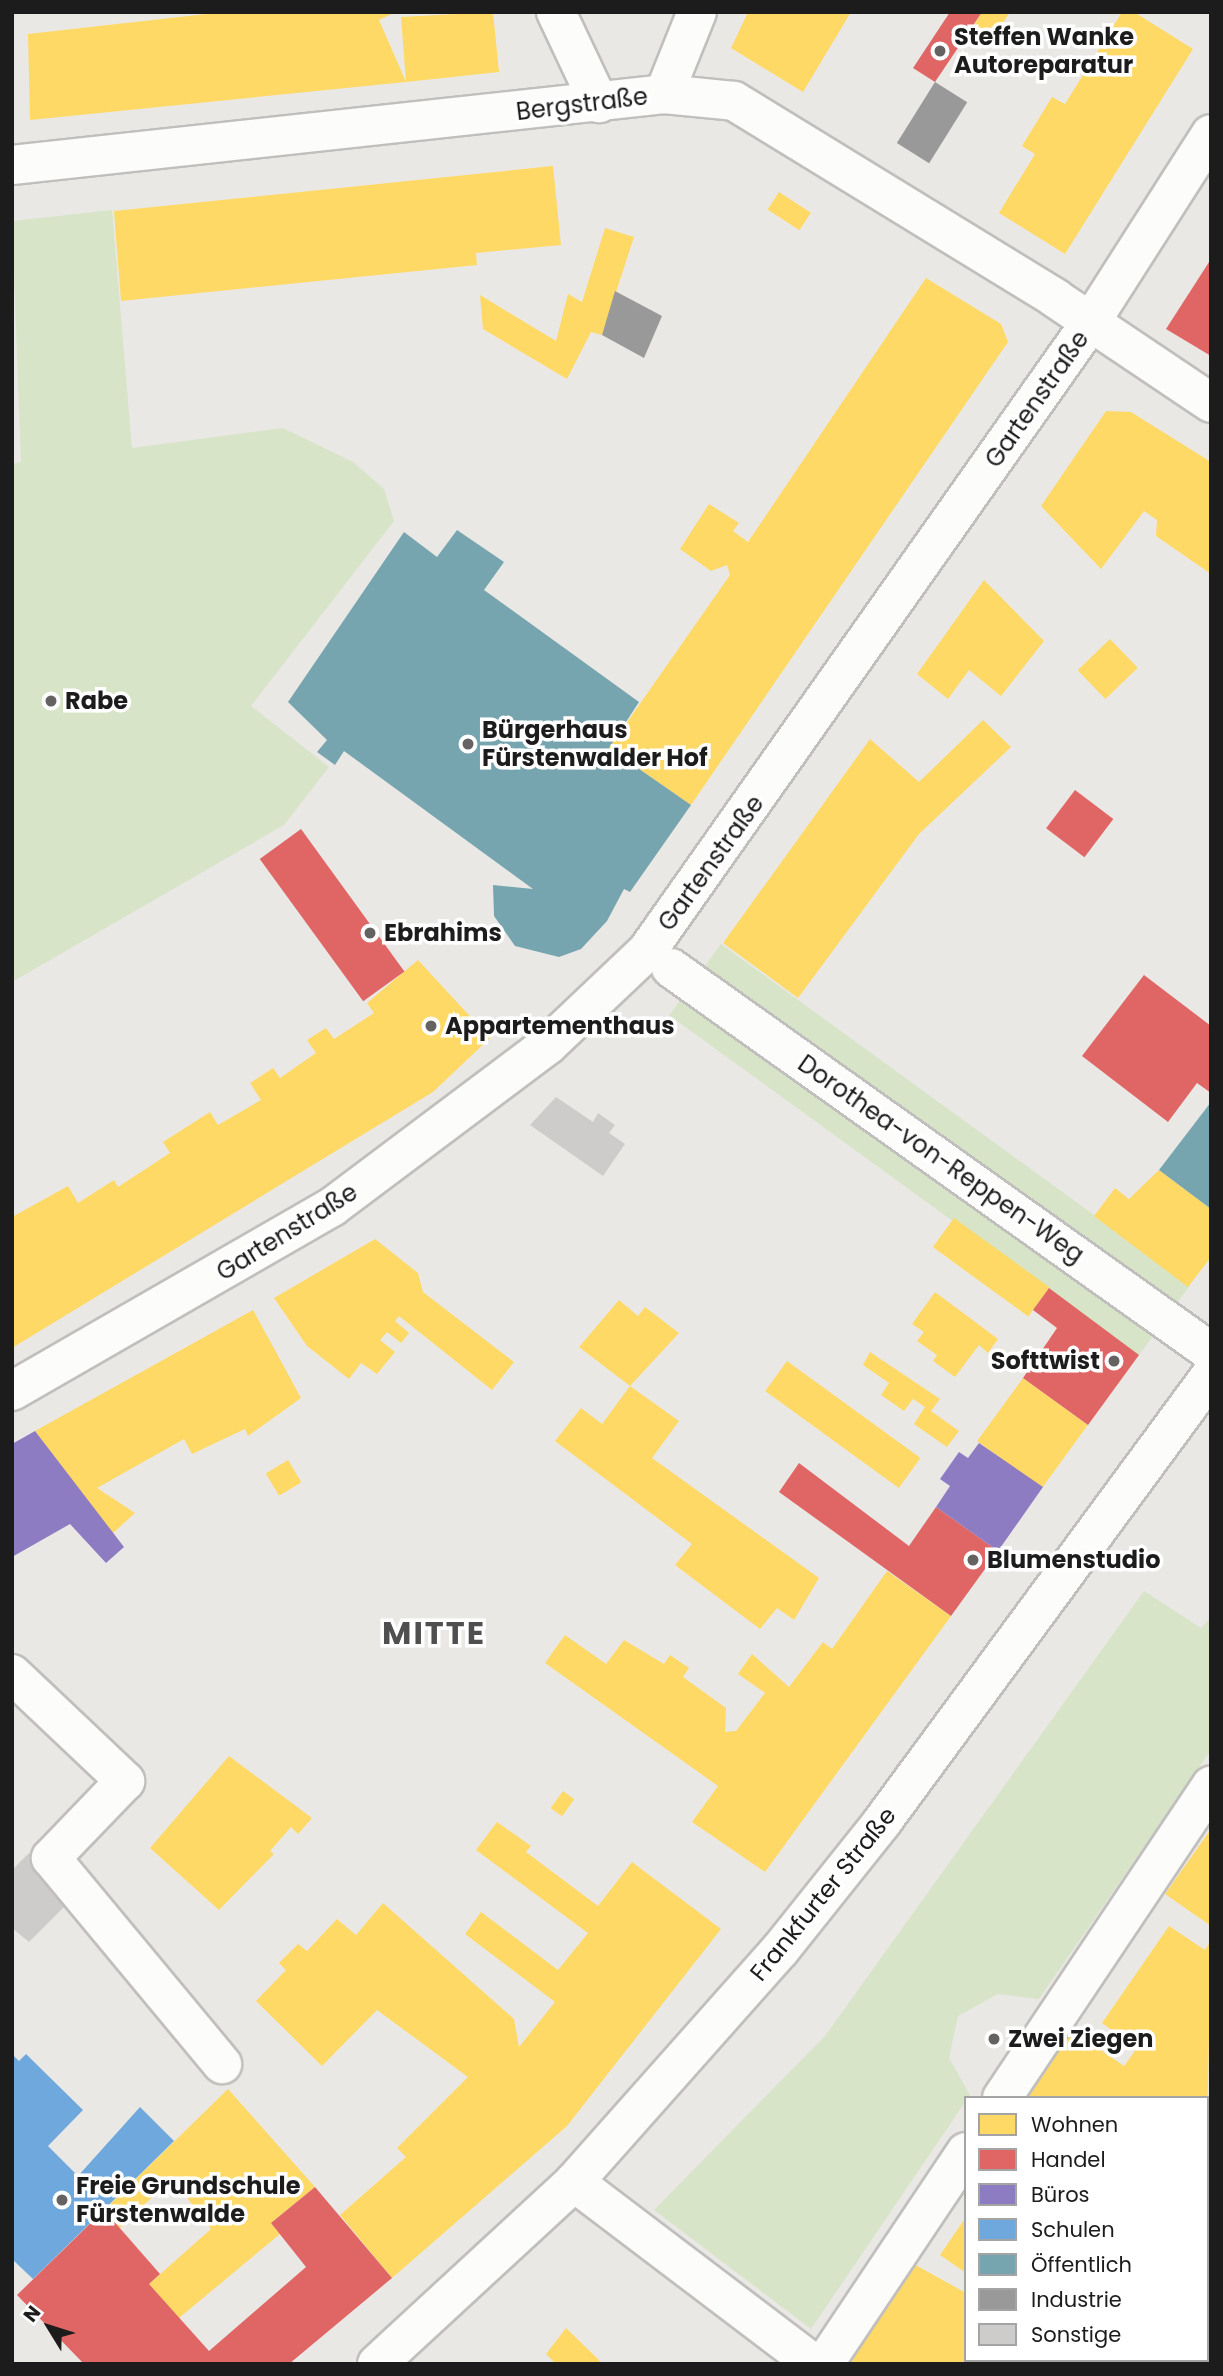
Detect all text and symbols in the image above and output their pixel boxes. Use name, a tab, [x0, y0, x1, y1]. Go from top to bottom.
place label: Steffen Wanke Autoreparatur	[954, 23, 1134, 79]
marker: Steffen Wanke Autoreparatur	[932, 43, 948, 59]
street label: Bergstraße	[515, 82, 649, 126]
street label: Gartenstraße	[979, 325, 1095, 473]
place label: Rabe	[65, 687, 128, 715]
marker: Rabe	[43, 693, 59, 709]
place label: Bürgerhaus Fürstenwalder Hof	[482, 716, 708, 772]
marker: Bürgerhaus Fürstenwalder Hof	[460, 736, 476, 752]
street label: Gartenstraße	[652, 790, 770, 936]
place label: Ebrahims	[384, 919, 502, 947]
marker: Ebrahims	[362, 925, 378, 941]
place label: Appartementhaus	[445, 1012, 675, 1040]
marker: Appartementhaus	[423, 1018, 439, 1034]
street label: Dorothea-von-Reppen-Weg	[793, 1049, 1089, 1269]
street label: Gartenstraße	[211, 1177, 363, 1287]
place label: Softtwist	[991, 1347, 1100, 1375]
marker: Softtwist	[1106, 1353, 1122, 1369]
place label: Blumenstudio	[987, 1546, 1160, 1574]
marker: Blumenstudio	[965, 1552, 981, 1568]
district label: MITTE	[383, 1614, 485, 1652]
street label: Frankfurter Straße	[744, 1801, 902, 1987]
place label: Zwei Ziegen	[1008, 2025, 1153, 2053]
marker: Zwei Ziegen	[986, 2031, 1002, 2047]
legend	[964, 2096, 1209, 2362]
text: Wohnen	[1031, 2110, 1118, 2139]
text: Handel	[1031, 2145, 1106, 2174]
place label: Freie Grundschule Fürstenwalde	[76, 2172, 300, 2228]
text: Büros	[1031, 2180, 1090, 2209]
marker: Freie Grundschule Fürstenwalde	[54, 2192, 70, 2208]
text: Schulen	[1031, 2215, 1115, 2244]
text: Öffentlich	[1031, 2250, 1132, 2279]
text: Industrie	[1031, 2285, 1122, 2314]
north arrow	[14, 2292, 84, 2362]
text: N	[17, 2300, 47, 2328]
text: Sonstige	[1031, 2320, 1121, 2349]

